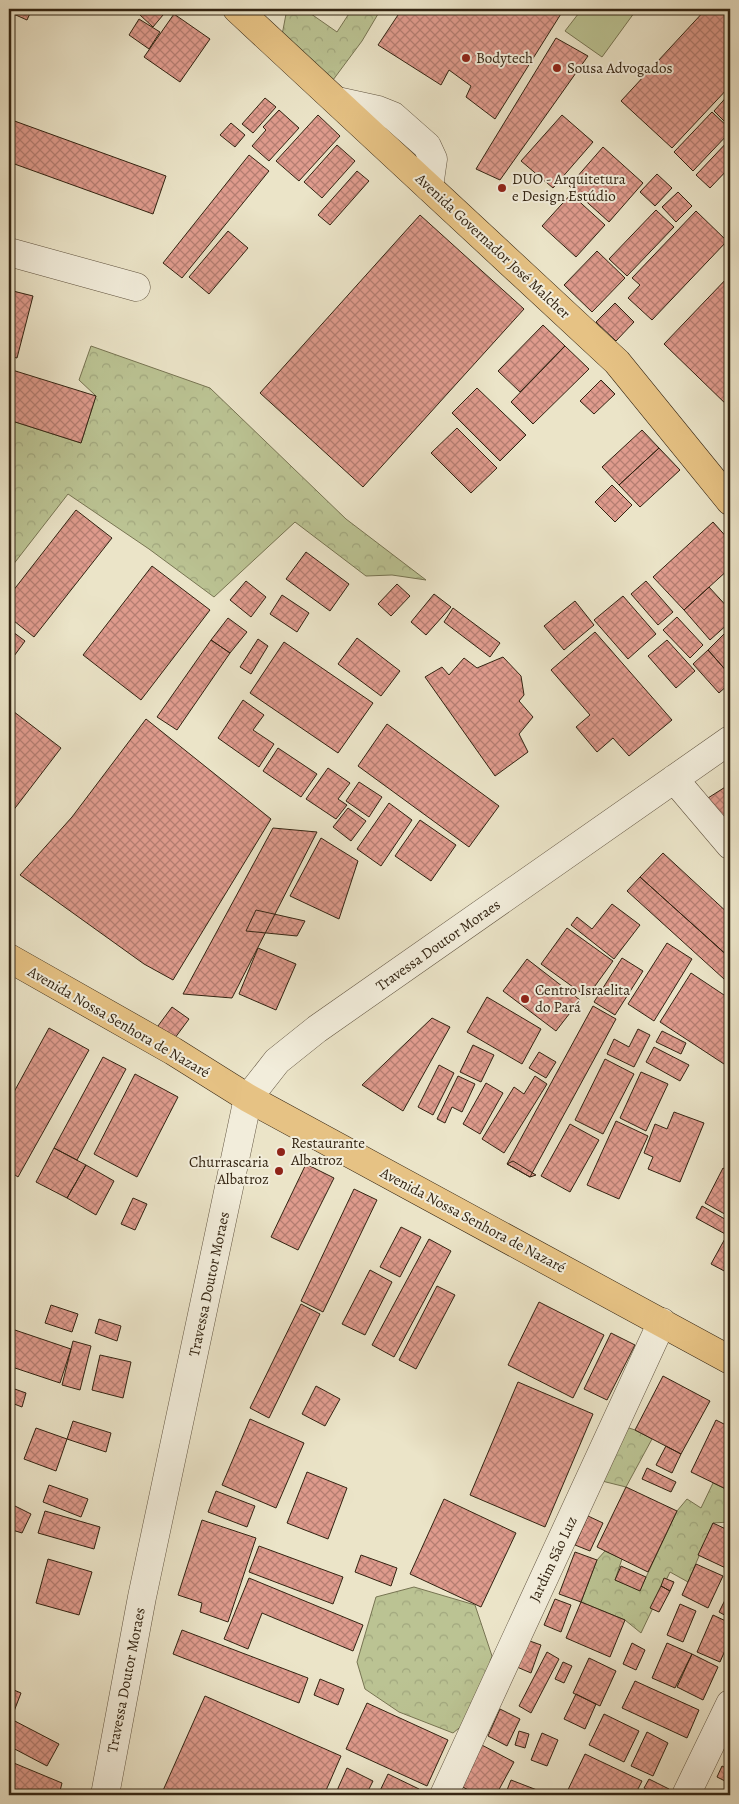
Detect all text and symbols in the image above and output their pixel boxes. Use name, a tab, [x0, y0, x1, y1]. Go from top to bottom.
place label: Bodytech	[476, 48, 533, 68]
marker: Bodytech	[460, 52, 472, 64]
place label: Sousa Advogados	[567, 58, 673, 78]
marker: Sousa Advogados	[551, 62, 563, 74]
street label: Avenida Governador José Malcher	[411, 168, 575, 323]
place label: DUO - Arquitetura e Design Estúdio	[512, 169, 626, 206]
marker: DUO - Arquitetura e Design Estúdio	[496, 182, 508, 194]
street label: Travessa Doutor Moraes	[372, 894, 504, 996]
street label: Avenida Nossa Senhora de Nazaré	[23, 961, 214, 1083]
place label: Centro Israelita do Pará	[535, 980, 630, 1017]
marker: Centro Israelita do Pará	[519, 993, 531, 1005]
place label: Restaurante Albatroz	[290, 1133, 365, 1170]
marker: Restaurante Albatroz	[275, 1146, 287, 1158]
place label: Churrascaria Albatroz	[189, 1152, 269, 1189]
street label: Avenida Nossa Senhora de Nazaré	[376, 1162, 569, 1278]
marker: Churrascaria Albatroz	[273, 1165, 285, 1177]
street label: Travessa Doutor Moraes	[184, 1210, 234, 1358]
street label: Jardim São Luz	[524, 1513, 582, 1605]
street label: Travessa Doutor Moraes	[102, 1606, 150, 1754]

